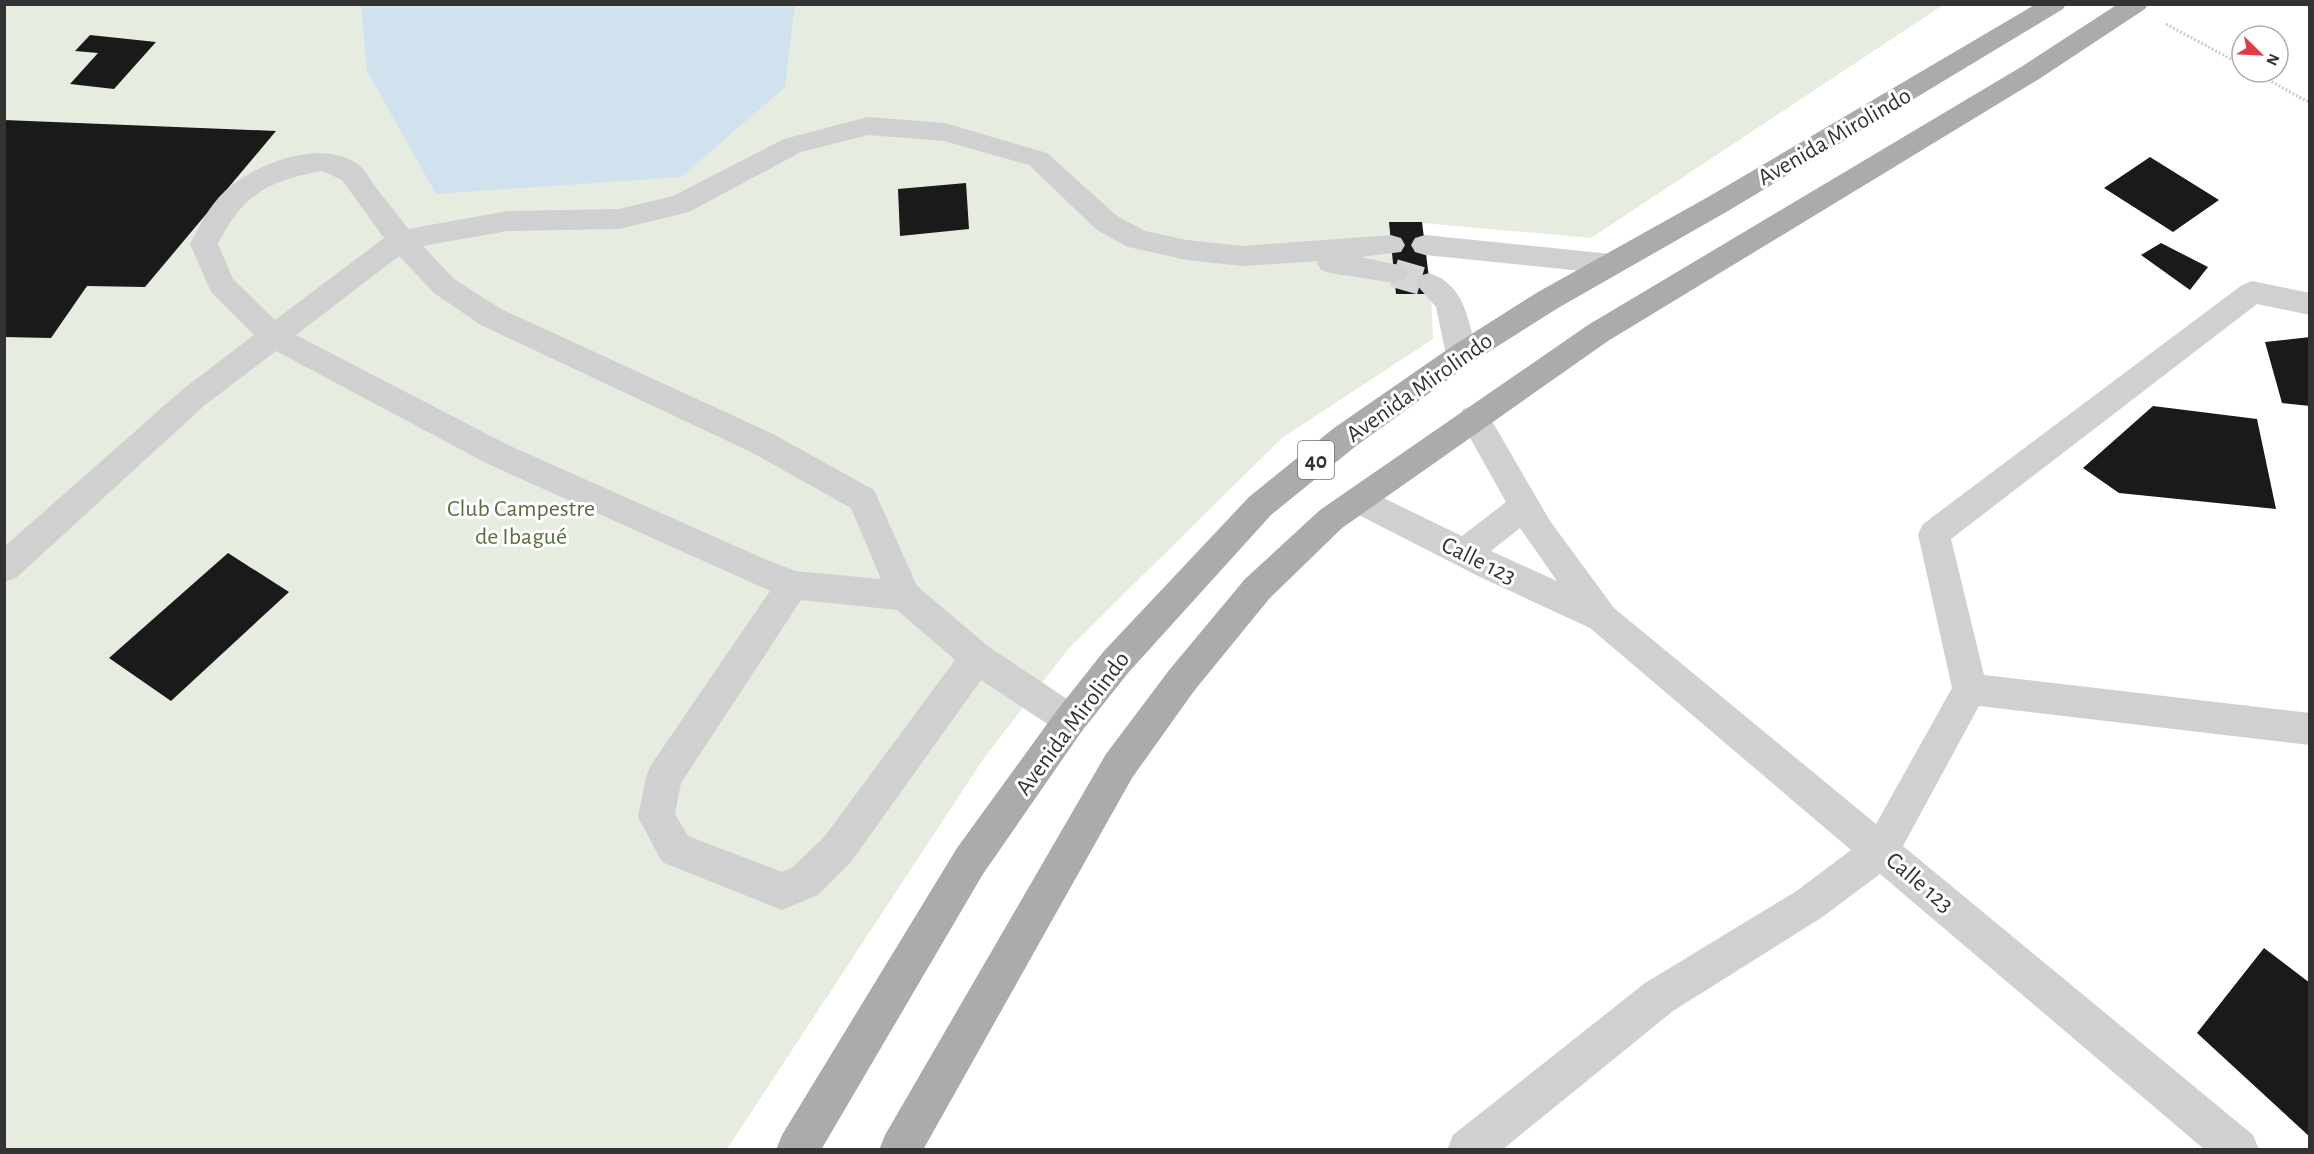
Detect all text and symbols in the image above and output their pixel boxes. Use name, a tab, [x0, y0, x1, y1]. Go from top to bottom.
north arrow	[2230, 24, 2290, 84]
text: N	[2263, 51, 2282, 68]
street label: Avenida Mirolindo	[1754, 83, 1915, 190]
street label: Avenida Mirolindo	[1342, 329, 1497, 447]
road number: 40	[1298, 441, 1334, 479]
park label: Club Campestre de Ibagué	[447, 497, 595, 549]
street label: Calle 123	[1438, 533, 1520, 589]
street label: Avenida Mirolindo	[1011, 647, 1134, 800]
street label: Calle 123	[1881, 848, 1958, 918]

